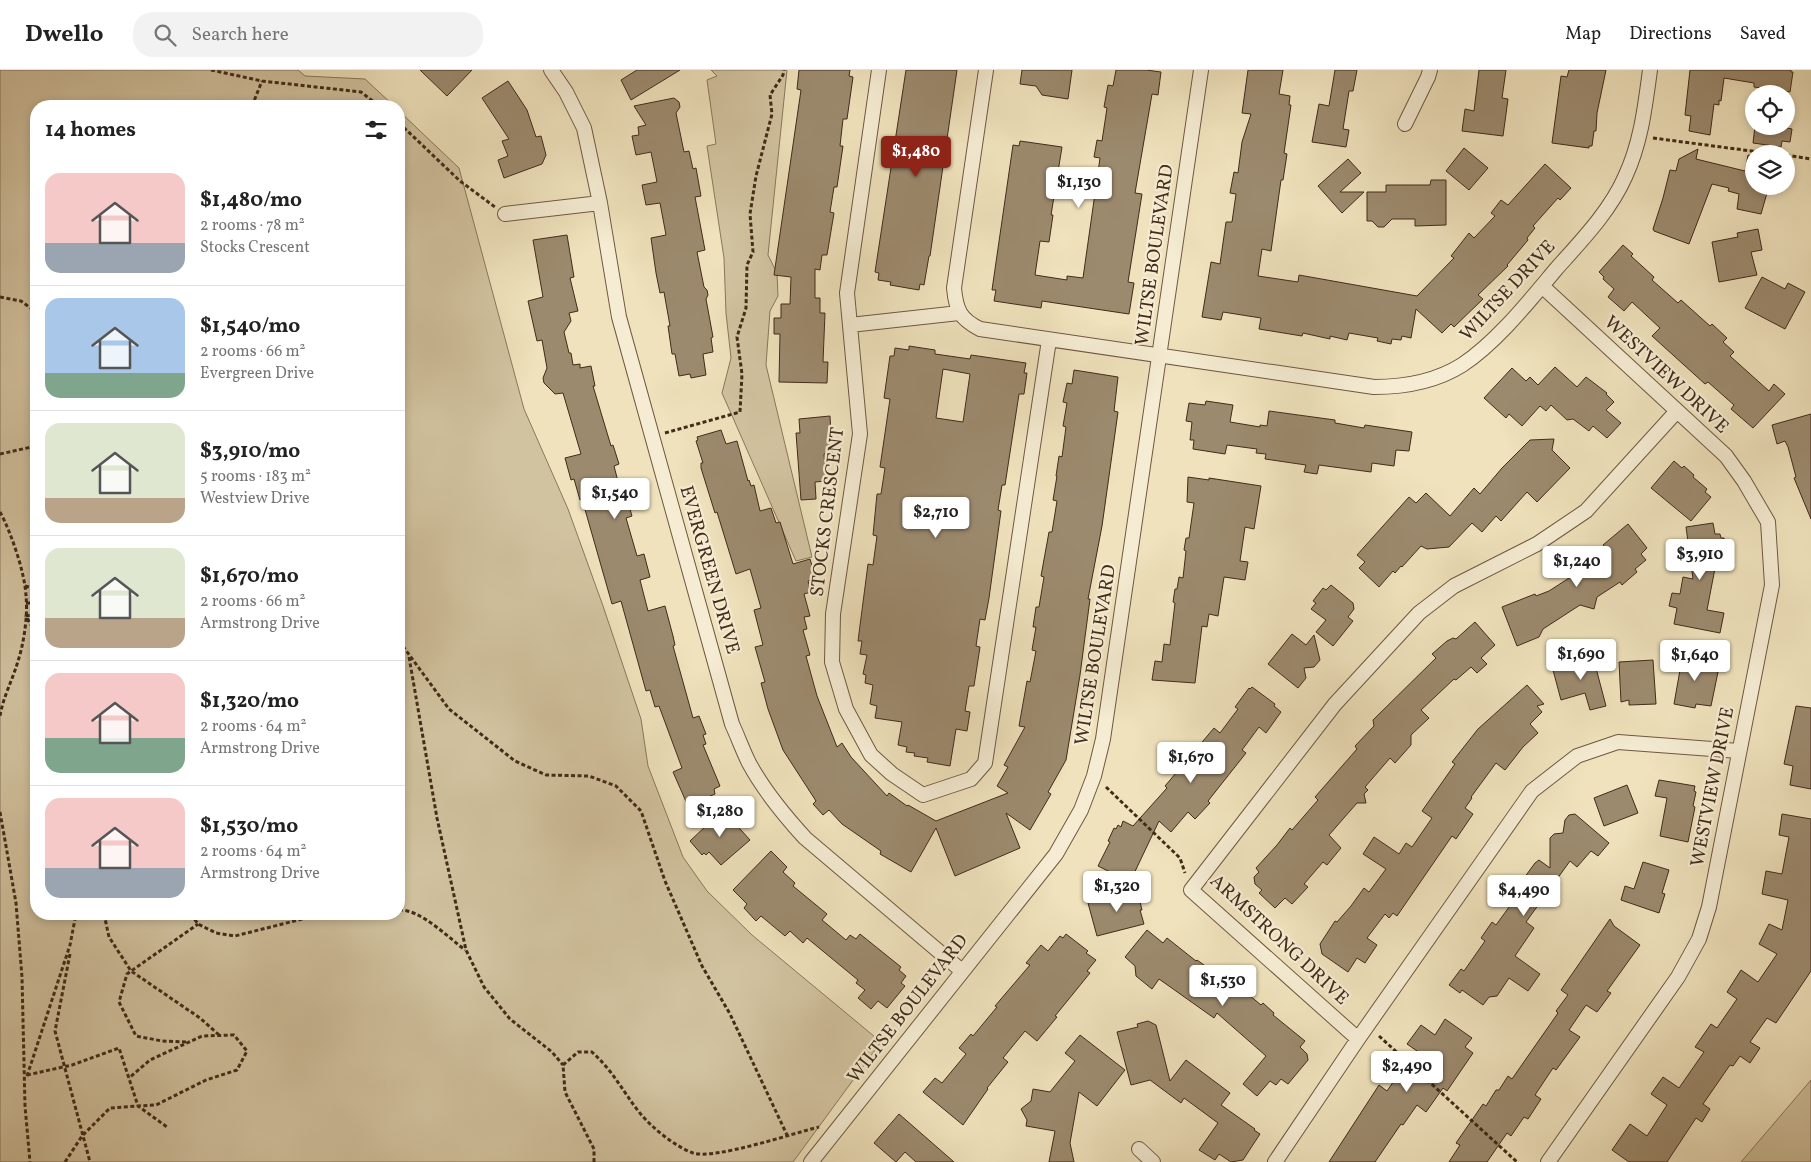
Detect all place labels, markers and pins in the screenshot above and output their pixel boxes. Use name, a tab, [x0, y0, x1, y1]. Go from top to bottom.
pin: $1,480	[875, 136, 957, 178]
pin: $1,130	[1038, 166, 1120, 209]
pin: $1,540	[574, 478, 656, 520]
pin: $2,710	[895, 496, 977, 539]
pin: $3,910	[1659, 538, 1741, 581]
pin: $1,240	[1536, 546, 1618, 588]
pin: $1,690	[1540, 638, 1622, 681]
pin: $1,640	[1654, 640, 1736, 682]
pin: $1,670	[1150, 742, 1232, 784]
pin: $1,280	[679, 796, 761, 838]
pin: $1,320	[1076, 870, 1158, 913]
pin: $4,490	[1483, 874, 1565, 917]
pin: $1,530	[1182, 964, 1264, 1007]
pin: $2,490	[1366, 1050, 1448, 1093]

